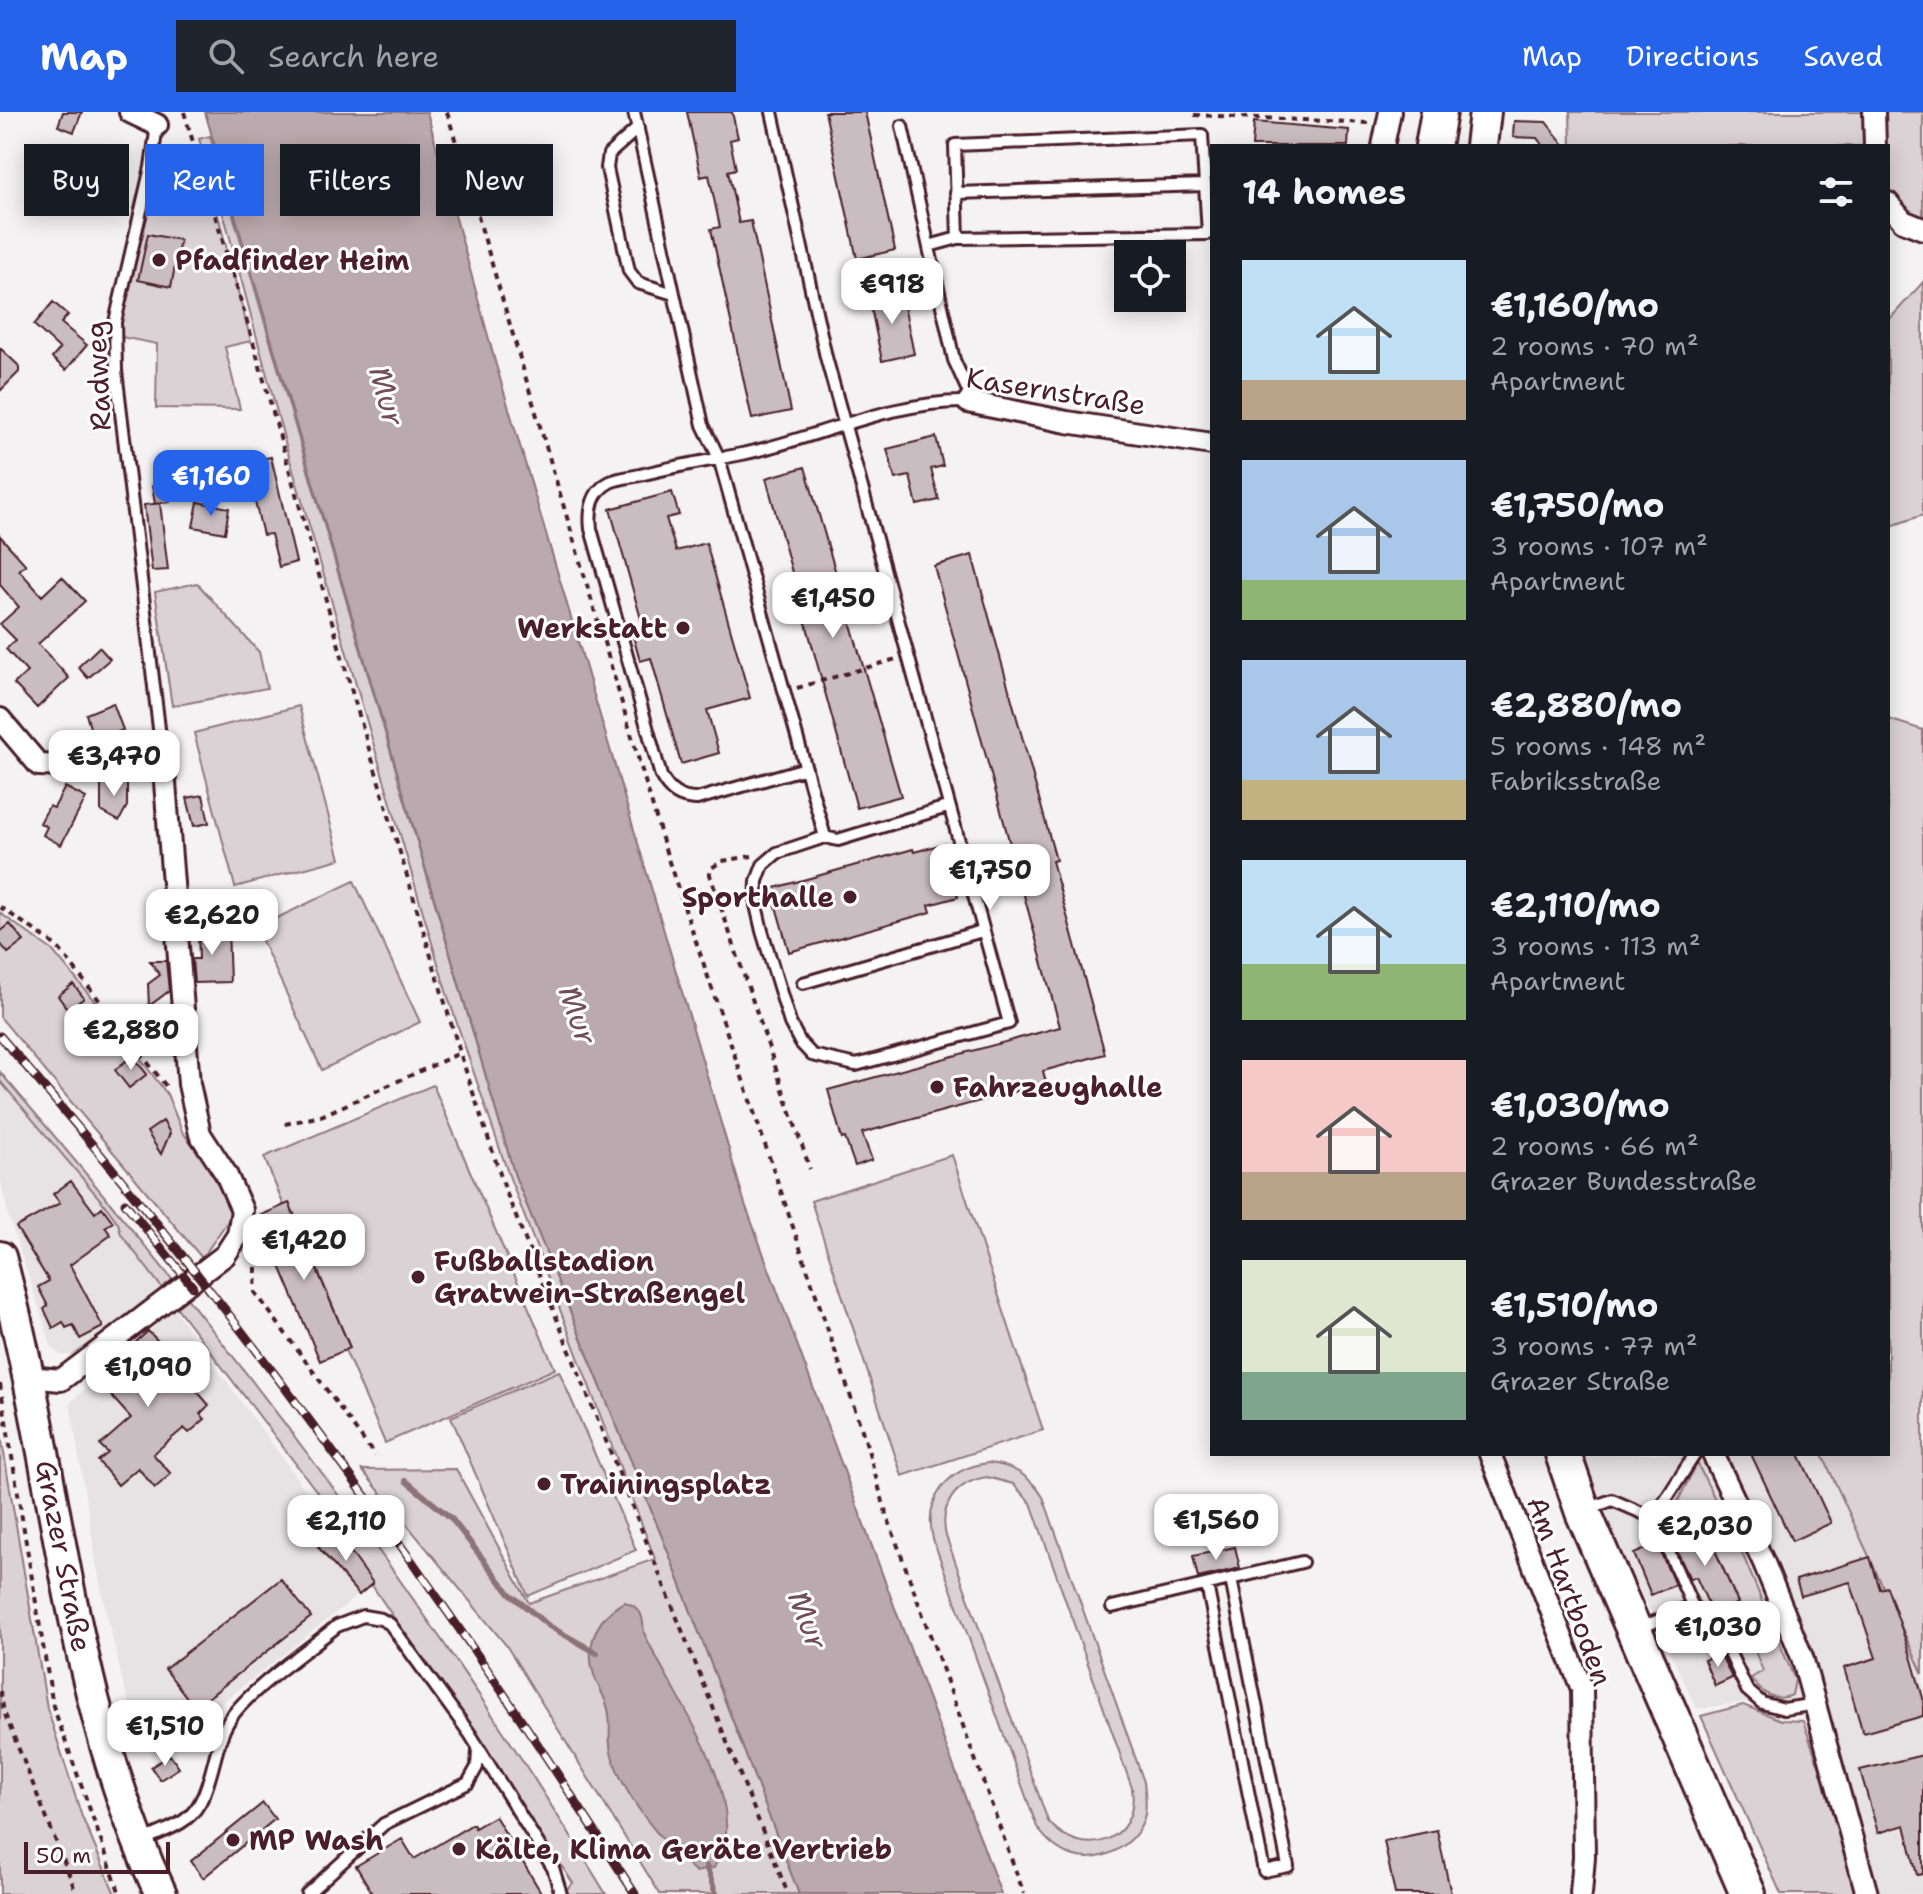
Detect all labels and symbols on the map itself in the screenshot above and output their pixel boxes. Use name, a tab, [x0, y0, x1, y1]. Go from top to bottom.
place label: Pfadfinder Heim	[175, 241, 410, 279]
marker: Pfadfinder Heim	[150, 251, 168, 269]
pin: €918	[845, 258, 939, 326]
street label: Radweg	[76, 320, 120, 432]
street label: Kasernstraße	[964, 358, 1148, 424]
water label: Mur	[359, 362, 415, 431]
pin: €1,160	[146, 450, 276, 518]
pin: €1,450	[768, 572, 898, 640]
place label: Werkstatt	[517, 609, 667, 647]
marker: Werkstatt	[674, 619, 692, 637]
pin: €3,470	[49, 730, 179, 798]
pin: €1,750	[925, 844, 1055, 912]
place label: Sporthalle	[682, 878, 834, 916]
marker: Sporthalle	[841, 888, 859, 906]
pin: €2,620	[147, 889, 277, 957]
water label: Mur	[549, 980, 607, 1051]
pin: €2,880	[66, 1004, 196, 1072]
place label: Fahrzeughalle	[953, 1068, 1163, 1106]
marker: Fahrzeughalle	[928, 1078, 946, 1096]
pin: €1,420	[239, 1214, 369, 1282]
place label: Fußballstadion Gratwein-Straßengel	[434, 1242, 745, 1312]
marker: Fußballstadion Gratwein-Straßengel	[409, 1268, 427, 1286]
pin: €1,090	[83, 1341, 213, 1409]
street label: Grazer Straße	[27, 1457, 101, 1655]
place label: Trainingsplatz	[560, 1465, 772, 1503]
marker: Trainingsplatz	[535, 1475, 553, 1493]
street label: Am Hartboden	[1518, 1491, 1622, 1691]
pin: €1,560	[1151, 1494, 1281, 1562]
pin: €2,110	[281, 1495, 411, 1563]
pin: €2,030	[1640, 1500, 1770, 1568]
water label: Mur	[778, 1585, 838, 1656]
pin: €1,030	[1653, 1601, 1783, 1669]
pin: €1,510	[100, 1700, 230, 1768]
place label: MP Wash	[249, 1821, 384, 1859]
place label: Kälte, Klima Geräte Vertrieb	[475, 1830, 892, 1868]
marker: MP Wash	[224, 1831, 242, 1849]
scale bar	[24, 1838, 170, 1874]
marker: Kälte, Klima Geräte Vertrieb	[450, 1840, 468, 1858]

